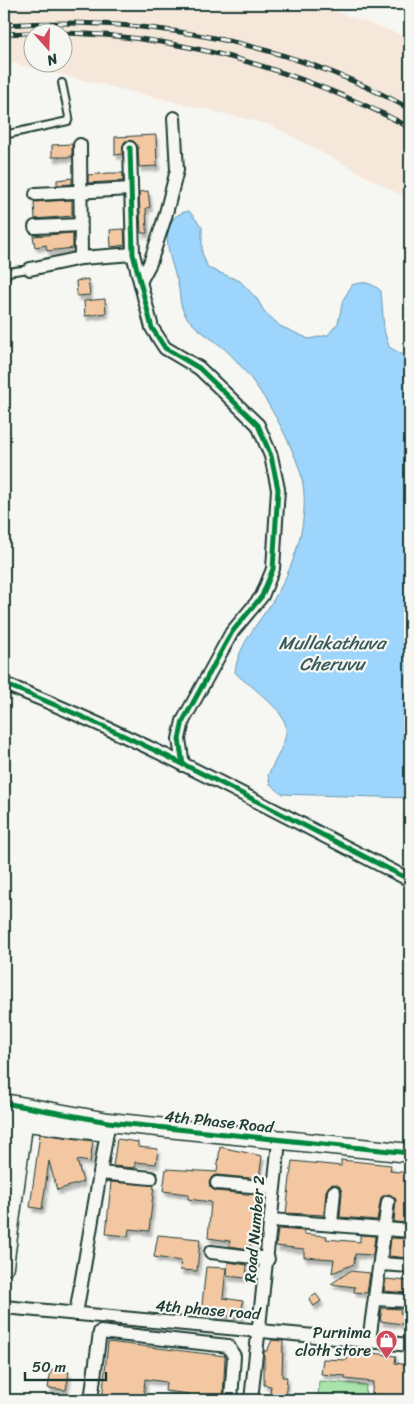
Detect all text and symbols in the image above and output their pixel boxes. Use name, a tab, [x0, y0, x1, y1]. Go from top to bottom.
north arrow	[22, 22, 72, 72]
text: N	[43, 46, 62, 73]
water label: Mullakathuva Cheruvu	[279, 627, 387, 680]
street label: 4th Phase Road	[163, 1101, 276, 1142]
street label: Road Number 2	[235, 1174, 274, 1284]
street label: 4th phase road	[154, 1290, 263, 1329]
place label: Purnima cloth store	[295, 1318, 371, 1365]
shop icon: Purnima cloth store	[375, 1329, 399, 1360]
scale bar	[25, 1349, 106, 1381]
text: 50 m	[32, 1354, 67, 1380]

